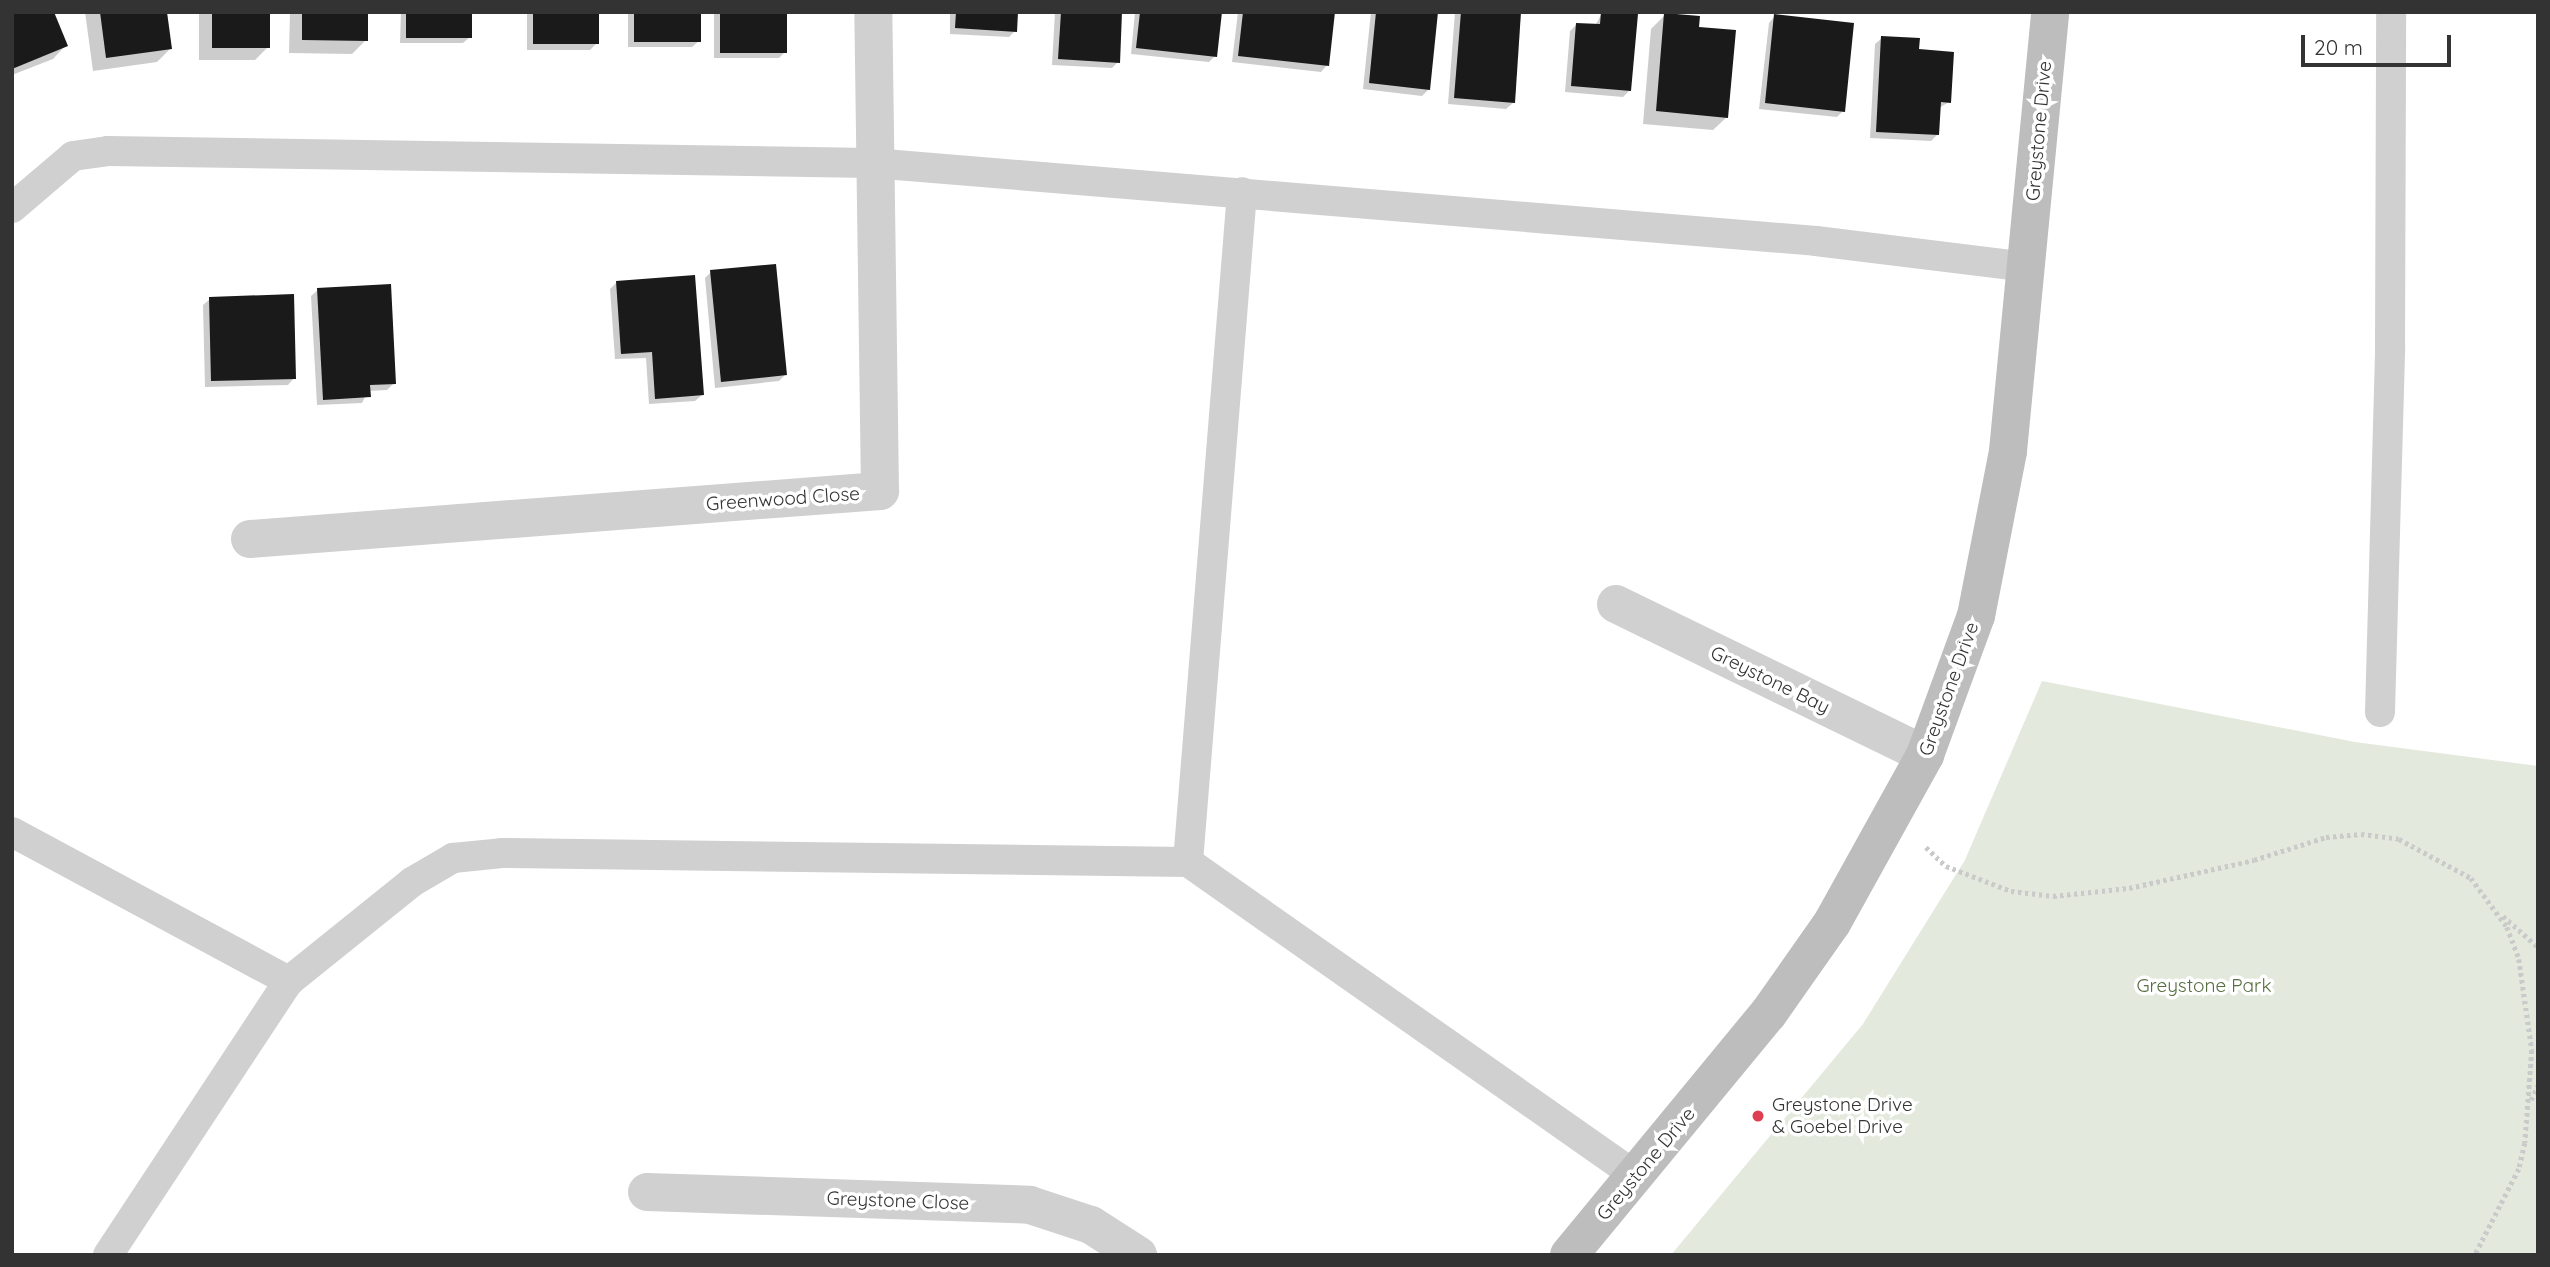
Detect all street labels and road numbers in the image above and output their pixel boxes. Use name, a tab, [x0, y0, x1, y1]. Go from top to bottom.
street label: Greystone Drive	[2022, 60, 2056, 202]
street label: Greenwood Close	[705, 482, 861, 516]
street label: Greystone Drive	[1914, 619, 1984, 759]
street label: Greystone Bay	[1707, 641, 1833, 719]
street label: Greystone Drive	[1592, 1103, 1700, 1225]
street label: Greystone Close	[826, 1187, 970, 1215]

